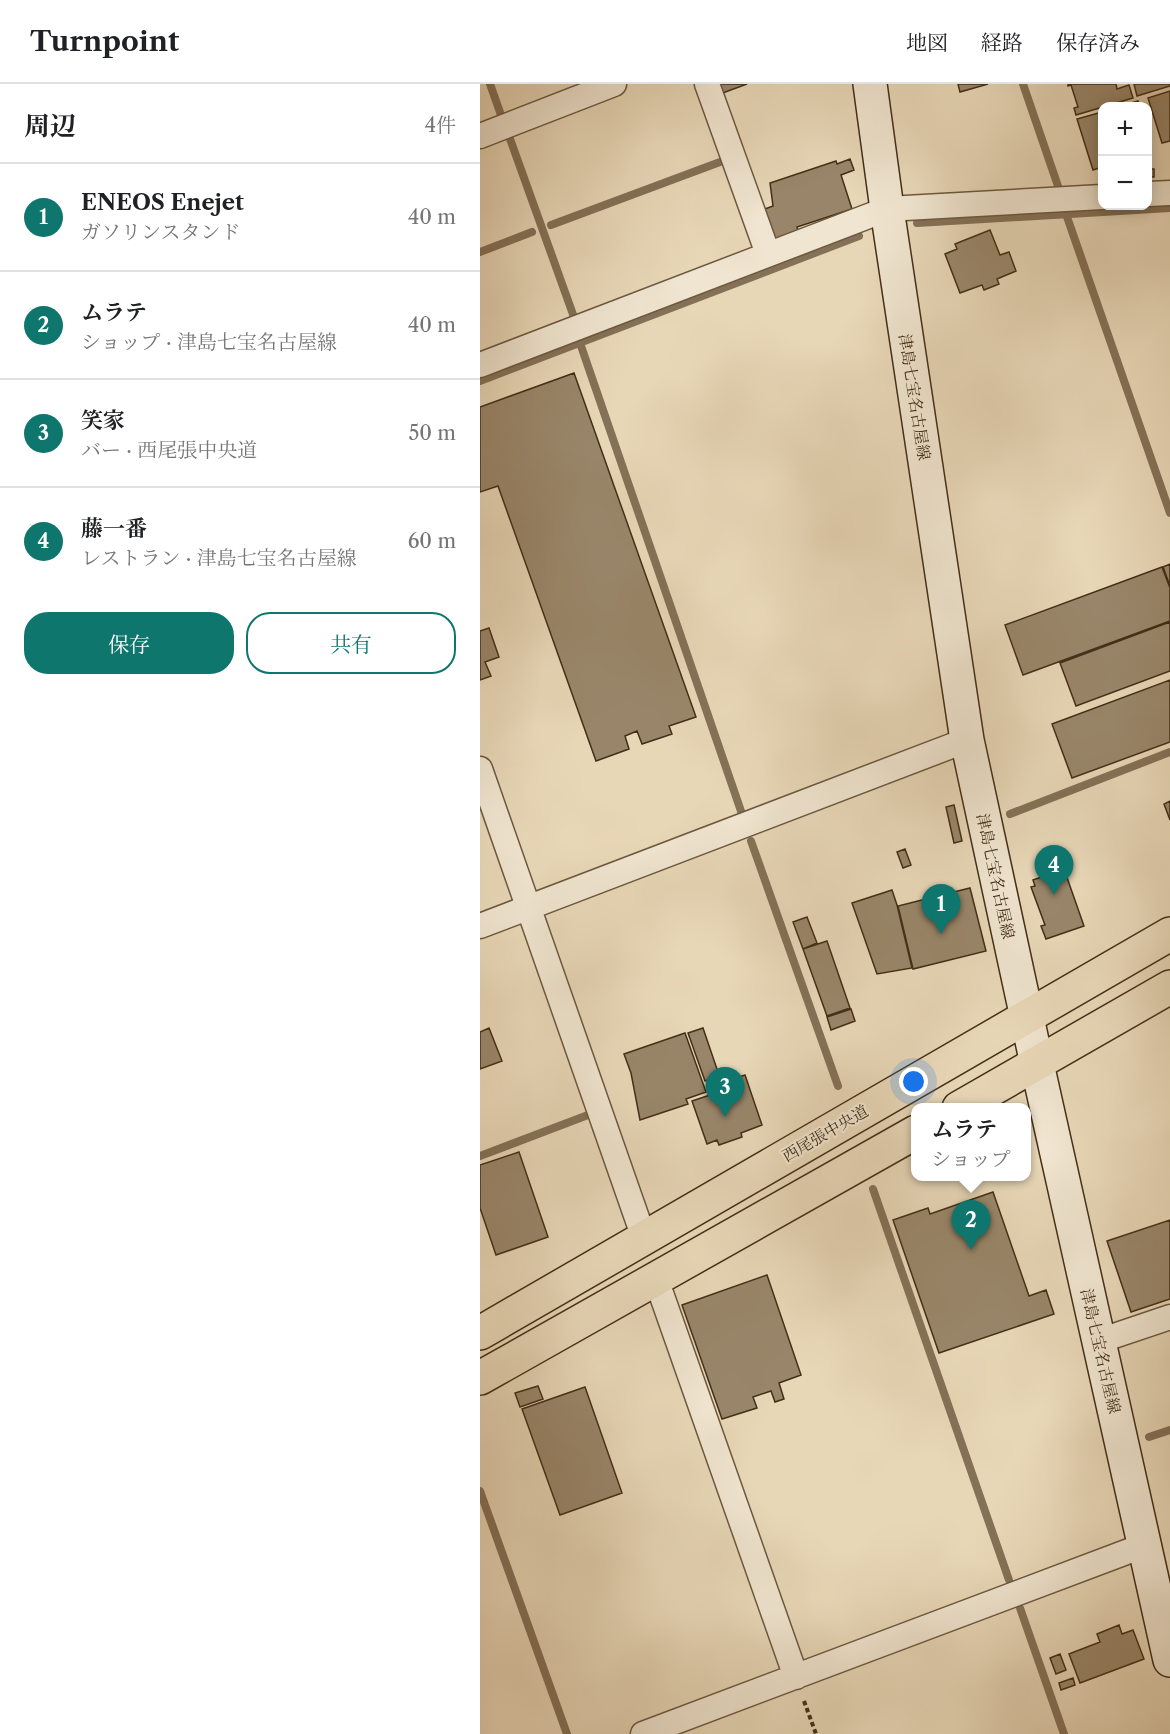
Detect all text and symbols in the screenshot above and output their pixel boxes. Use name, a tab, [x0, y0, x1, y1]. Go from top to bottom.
text: Turnpoint	[30, 24, 179, 58]
text: 地図	[906, 30, 948, 55]
text: 経路	[981, 30, 1023, 55]
text: 保存済み	[1056, 30, 1140, 55]
map controls	[1098, 102, 1152, 210]
button: +	[1098, 102, 1152, 156]
text: 周辺	[24, 110, 76, 142]
text: 4件	[424, 113, 456, 137]
button: −	[1098, 156, 1152, 210]
text: ENEOS Enejet	[81, 189, 244, 216]
text: 1	[39, 205, 48, 229]
text: 40 m	[408, 205, 456, 229]
text: ガソリンスタンド	[81, 220, 240, 244]
text: ムラテ	[81, 299, 147, 326]
text: 2	[38, 313, 49, 337]
text: 40 m	[408, 313, 456, 337]
text: ショップ · 津島七宝名古屋線	[81, 330, 337, 354]
street label: 津島七宝名古屋線	[895, 332, 935, 462]
text: 笑家	[81, 407, 125, 434]
text: 3	[38, 421, 49, 445]
text: 50 m	[409, 421, 456, 445]
text: バー · 西尾張中央道	[81, 438, 257, 462]
text: 藤一番	[81, 515, 147, 542]
text: 4	[38, 529, 49, 553]
text: 60 m	[408, 529, 456, 553]
text: レストラン · 津島七宝名古屋線	[81, 546, 357, 570]
button: 保存	[24, 612, 234, 674]
button: 共有	[246, 612, 456, 674]
street label: 津島七宝名古屋線	[973, 811, 1019, 941]
pin: 4	[1034, 846, 1074, 895]
pin: 1	[922, 884, 960, 934]
your location	[899, 1067, 928, 1096]
pin: 3	[706, 1068, 744, 1117]
street label: 西尾張中央道	[778, 1100, 872, 1166]
popup	[911, 1103, 1031, 1181]
text: ムラテ	[931, 1116, 997, 1143]
text: ショップ	[931, 1147, 1011, 1171]
pin: 2	[952, 1200, 990, 1250]
street label: 津島七宝名古屋線	[1077, 1286, 1125, 1416]

